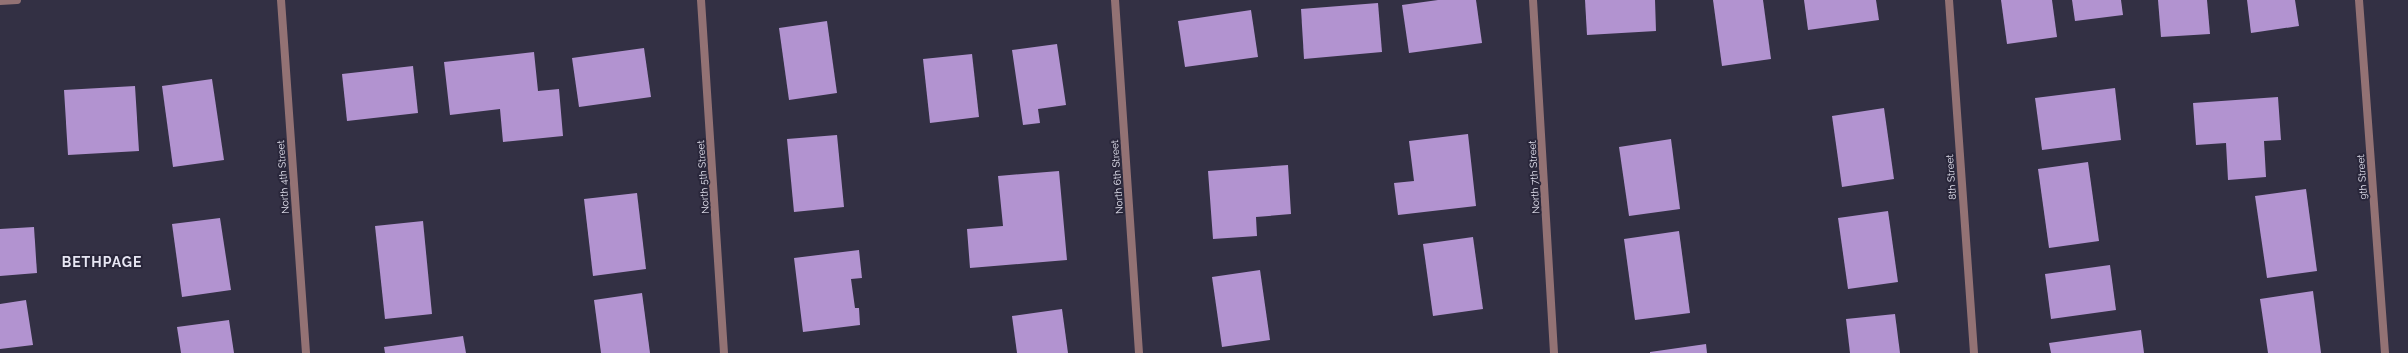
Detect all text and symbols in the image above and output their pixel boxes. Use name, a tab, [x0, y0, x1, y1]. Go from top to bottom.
street label: North 4th Street	[275, 139, 291, 214]
street label: North 5th Street	[695, 139, 711, 214]
street label: North 6th Street	[1109, 139, 1125, 214]
street label: North 7th Street	[1527, 139, 1541, 214]
street label: 8th Street	[1944, 153, 1958, 200]
street label: 9th Street	[2355, 153, 2369, 200]
district label: BETHPAGE	[62, 254, 142, 270]

